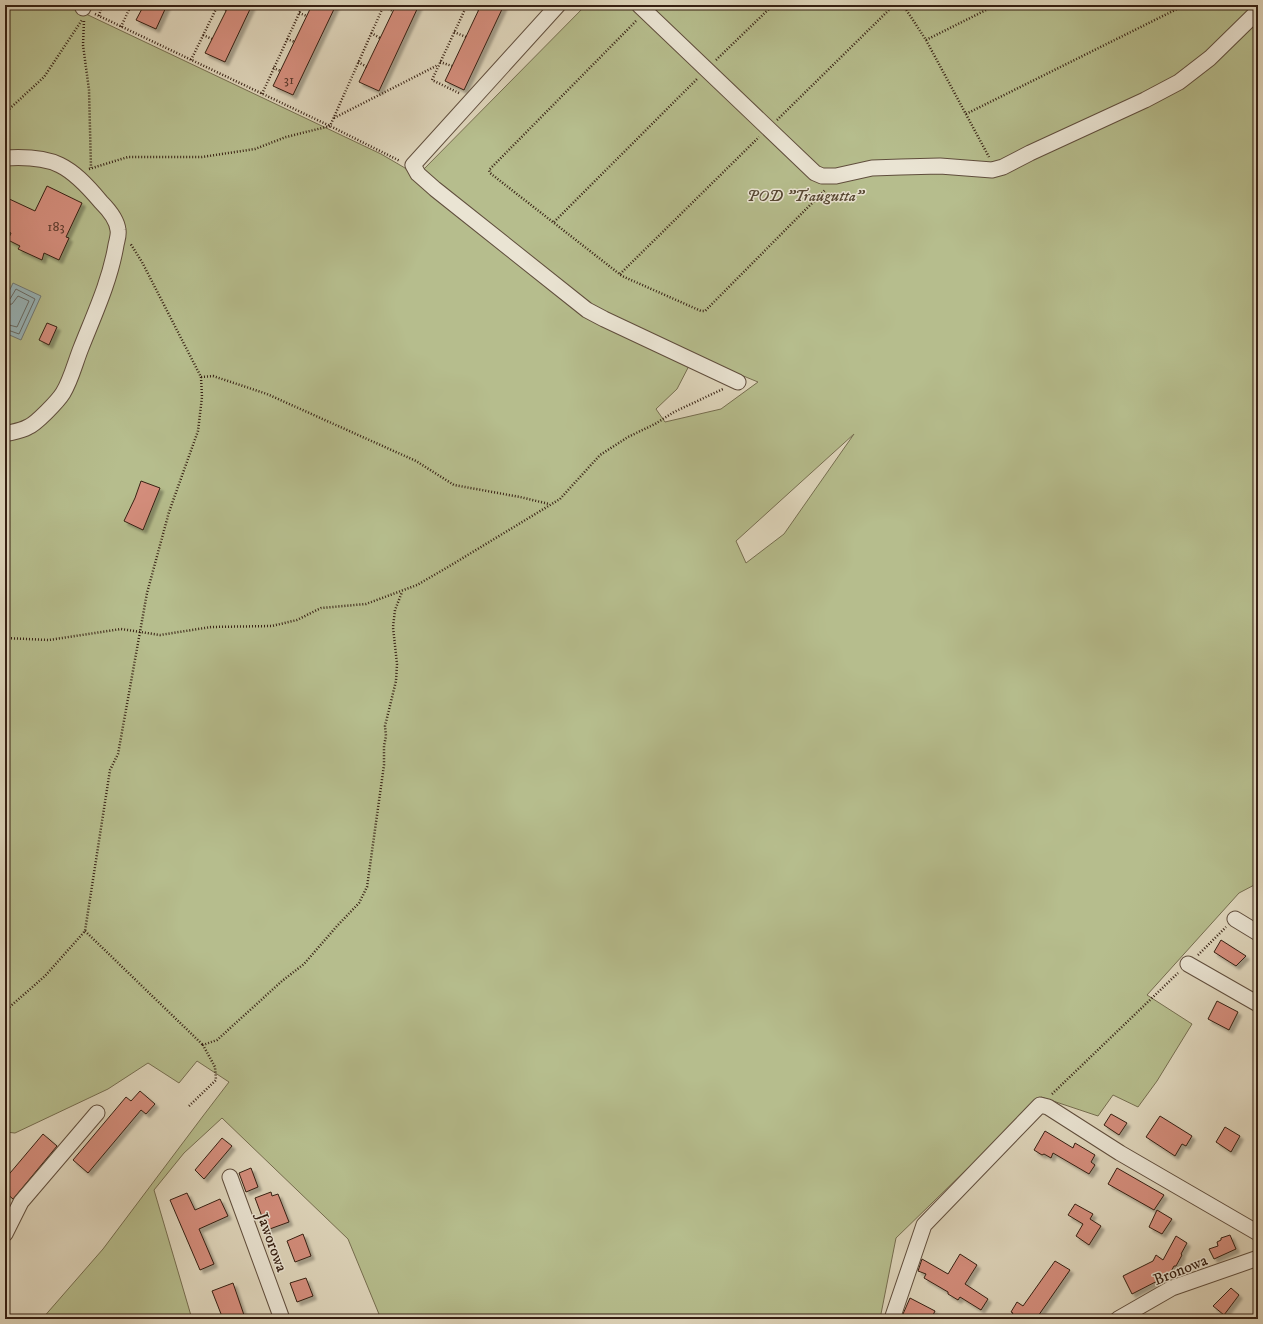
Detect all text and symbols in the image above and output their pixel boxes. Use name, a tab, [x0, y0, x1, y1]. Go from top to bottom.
house number: 31	[284, 71, 294, 89]
park label: POD "Traugutta"	[747, 186, 865, 206]
house number: 183	[47, 218, 65, 236]
street label: Jaworowa	[251, 1208, 292, 1275]
street label: Bronowa	[1150, 1250, 1211, 1290]

